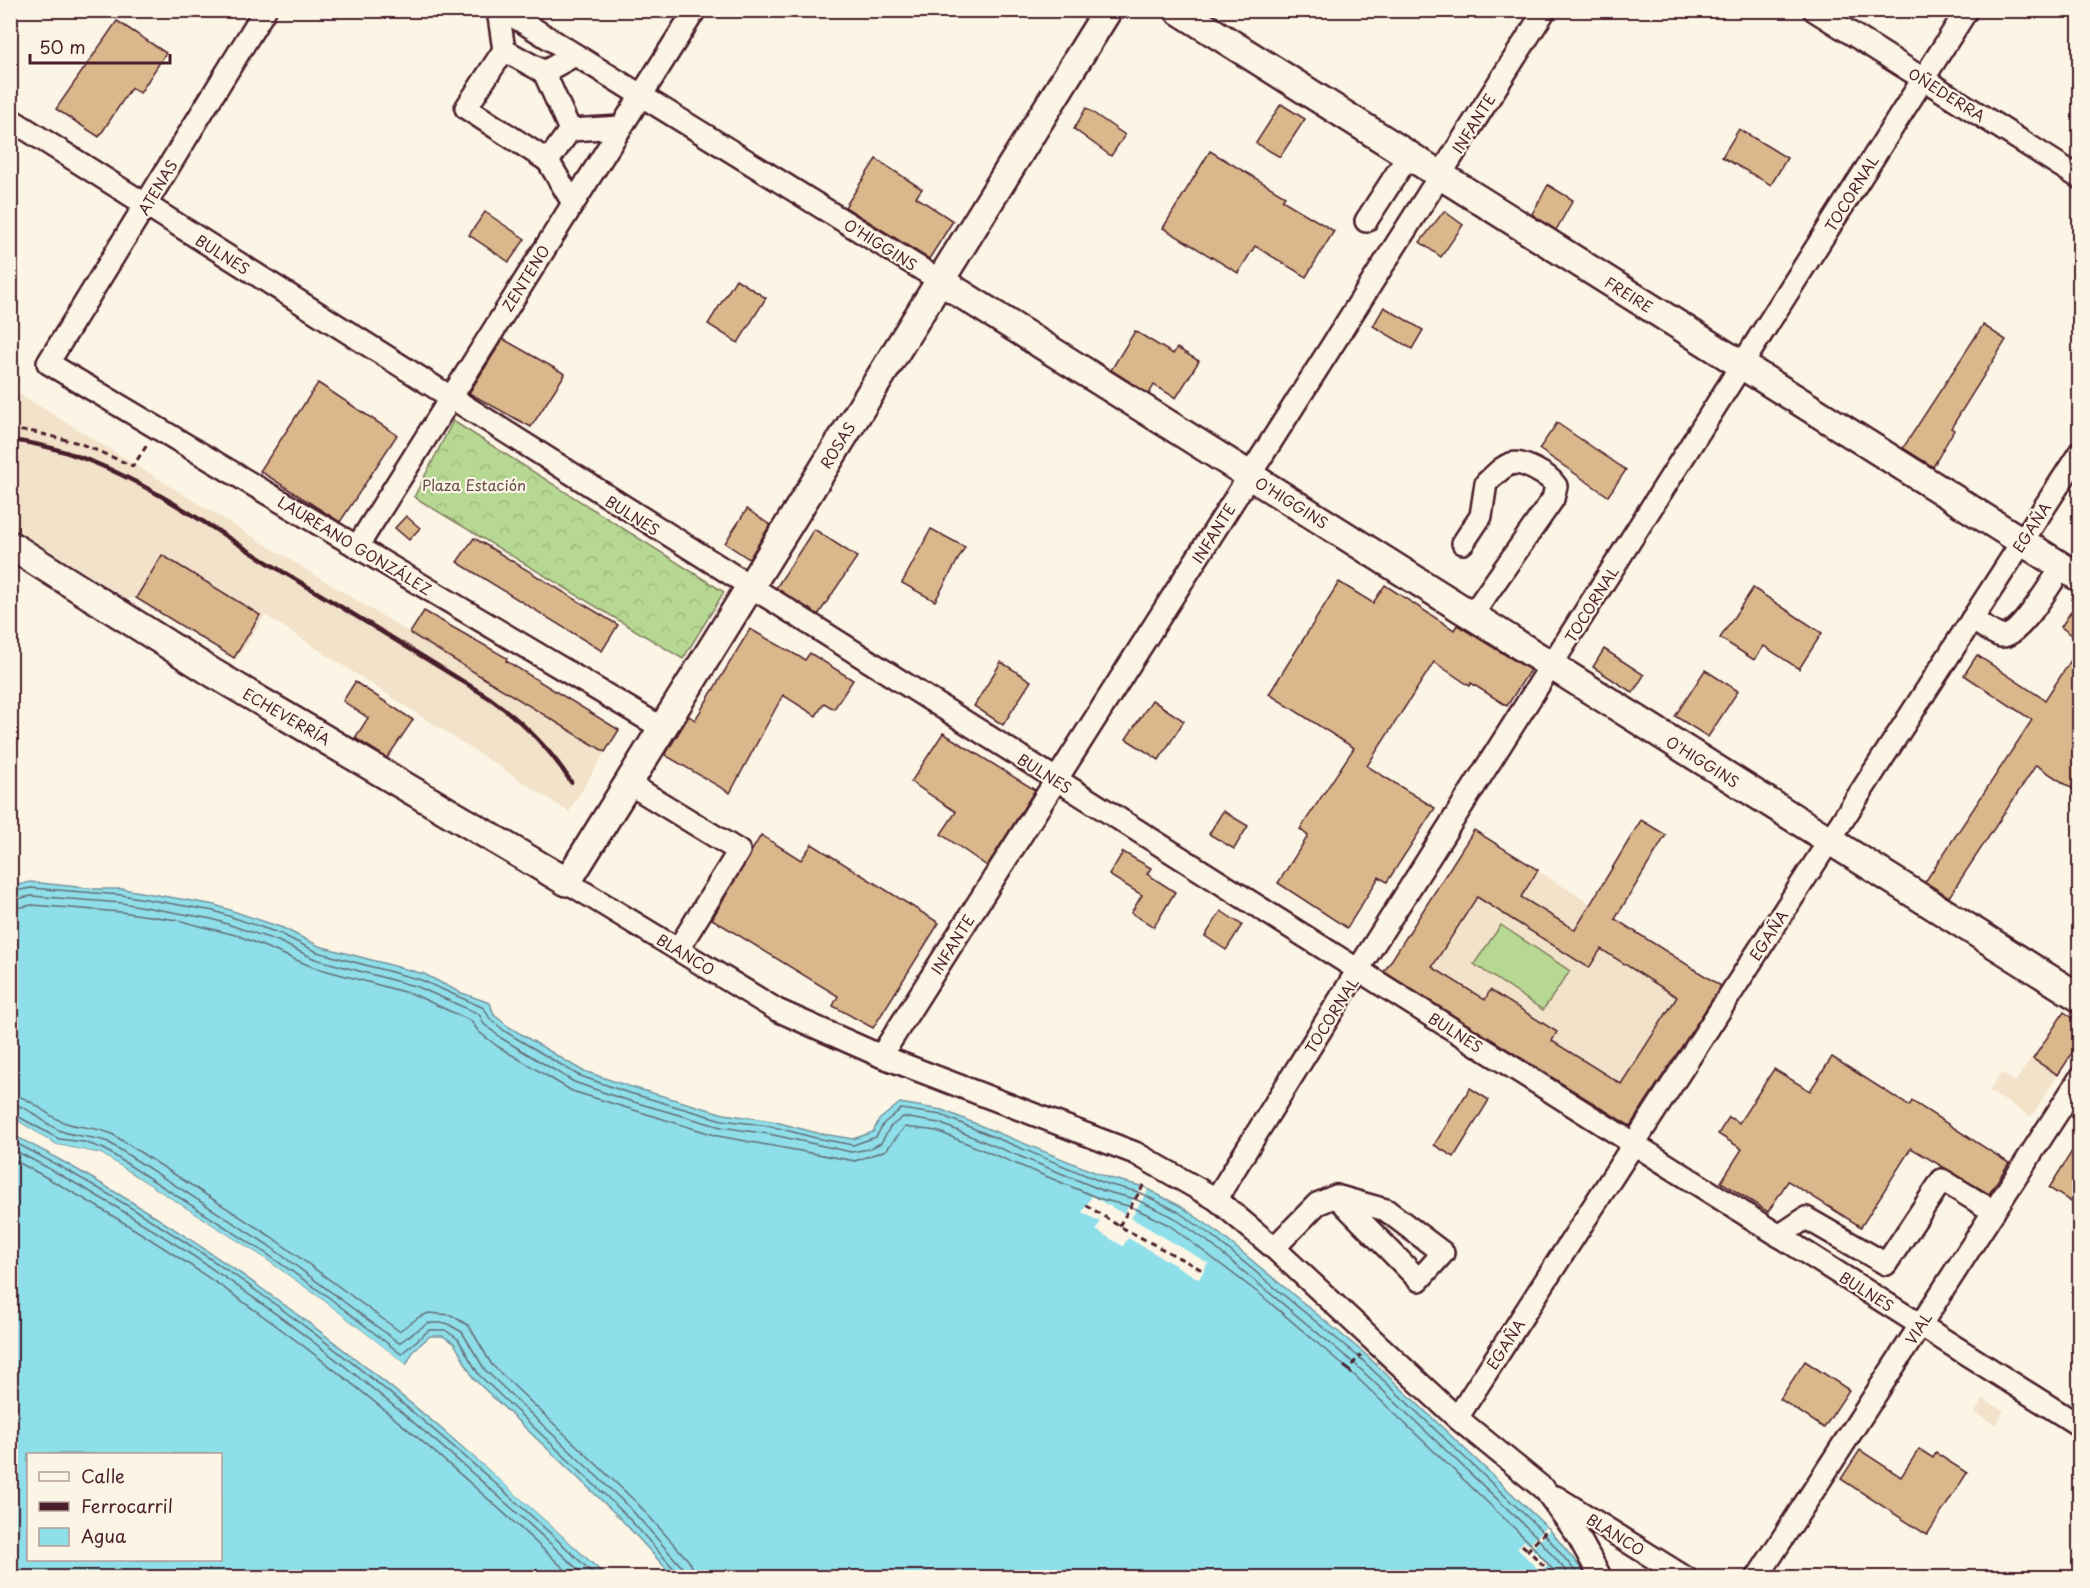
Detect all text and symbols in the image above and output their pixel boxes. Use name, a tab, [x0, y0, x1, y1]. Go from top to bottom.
scale bar	[30, 27, 170, 65]
text: 50 m	[39, 33, 86, 60]
street label: OÑEDERRA	[1904, 61, 1990, 127]
street label: INFANTE	[1446, 89, 1500, 157]
street label: TOCORNAL	[1818, 150, 1884, 236]
street label: ATENAS	[131, 155, 183, 219]
street label: O'HIGGINS	[840, 212, 922, 276]
street label: BULNES	[191, 228, 255, 280]
street label: ZENTENO	[495, 240, 555, 316]
street label: FREIRE	[1601, 270, 1657, 318]
street label: ROSAS	[814, 417, 860, 473]
street label: O'HIGGINS	[1251, 470, 1333, 534]
park label: Plaza Estación	[422, 473, 526, 496]
street label: BULNES	[601, 489, 665, 541]
street label: LAUREANO GONZÁLEZ	[274, 490, 436, 600]
street label: EGAÑA	[2006, 497, 2056, 557]
street label: INFANTE	[1186, 499, 1240, 567]
street label: TOCORNAL	[1558, 561, 1624, 647]
street label: ECHEVERRÍA	[239, 682, 335, 750]
street label: O'HIGGINS	[1662, 729, 1744, 793]
street label: BULNES	[1013, 747, 1077, 799]
street label: EGAÑA	[1743, 905, 1793, 965]
street label: INFANTE	[925, 910, 979, 978]
street label: BLANCO	[653, 928, 719, 980]
street label: TOCORNAL	[1298, 972, 1364, 1058]
street label: BULNES	[1424, 1006, 1488, 1058]
street label: BULNES	[1835, 1265, 1899, 1317]
street label: VIAL	[1899, 1307, 1937, 1349]
street label: EGAÑA	[1480, 1314, 1530, 1374]
legend	[27, 1453, 222, 1561]
text: Calle	[81, 1462, 125, 1489]
text: Ferrocarril	[81, 1492, 173, 1519]
street label: BLANCO	[1583, 1507, 1649, 1561]
text: Agua	[81, 1522, 127, 1549]

